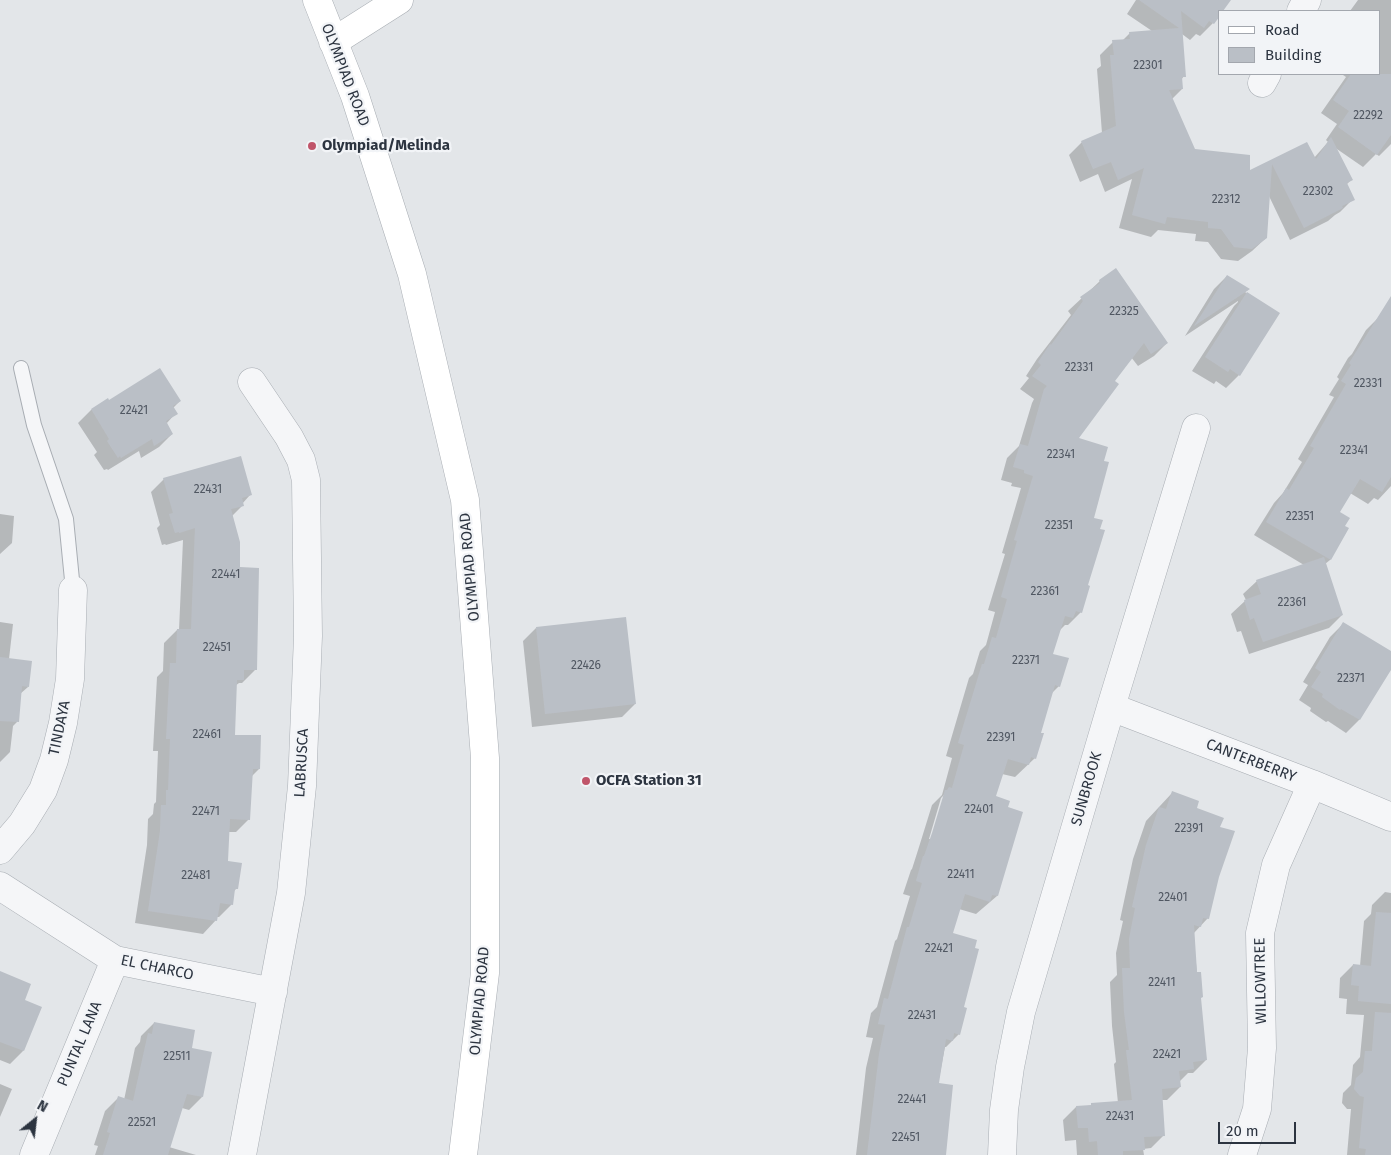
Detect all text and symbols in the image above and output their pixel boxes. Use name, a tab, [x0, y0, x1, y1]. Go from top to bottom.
legend	[1218, 10, 1381, 75]
street label: OLYMPIAD ROAD	[317, 21, 373, 129]
text: Road	[1265, 21, 1300, 39]
text: Building	[1265, 46, 1321, 64]
house number: 22301	[1133, 59, 1163, 73]
house number: 22292	[1353, 109, 1383, 123]
place label: Olympiad/Melinda	[322, 137, 450, 155]
marker: Olympiad/Melinda	[306, 140, 318, 152]
house number: 22302	[1303, 185, 1333, 199]
house number: 22312	[1212, 193, 1240, 207]
house number: 22325	[1109, 305, 1139, 319]
house number: 22331	[1065, 361, 1093, 375]
house number: 22331	[1354, 377, 1382, 391]
house number: 22421	[120, 404, 148, 418]
house number: 22341	[1340, 444, 1368, 458]
house number: 22341	[1047, 448, 1075, 462]
house number: 22431	[194, 483, 222, 497]
house number: 22351	[1286, 510, 1314, 524]
street label: OLYMPIAD ROAD	[456, 512, 484, 622]
house number: 22351	[1045, 519, 1073, 533]
house number: 22441	[212, 568, 240, 582]
house number: 22361	[1031, 585, 1059, 599]
house number: 22361	[1278, 596, 1306, 610]
house number: 22451	[203, 641, 231, 655]
house number: 22371	[1012, 654, 1040, 668]
house number: 22426	[571, 659, 601, 673]
house number: 22371	[1337, 672, 1365, 686]
street label: TINDAYA	[45, 699, 75, 757]
house number: 22461	[193, 728, 221, 742]
street label: LABRUSCA	[291, 728, 313, 798]
house number: 22391	[987, 731, 1015, 745]
street label: CANTERBERRY	[1203, 736, 1299, 786]
street label: SUNBROOK	[1068, 750, 1106, 828]
place label: OCFA Station 31	[596, 772, 702, 790]
marker: OCFA Station 31	[580, 775, 592, 787]
house number: 22401	[964, 803, 994, 817]
house number: 22471	[192, 805, 220, 819]
house number: 22391	[1175, 822, 1203, 836]
house number: 22411	[947, 868, 975, 882]
house number: 22481	[181, 869, 211, 883]
house number: 22401	[1158, 891, 1188, 905]
street label: WILLOWTREE	[1251, 937, 1271, 1025]
house number: 22421	[925, 942, 953, 956]
street label: OLYMPIAD ROAD	[466, 946, 494, 1056]
street label: EL CHARCO	[119, 951, 195, 985]
house number: 22411	[1148, 976, 1176, 990]
street label: PUNTAL LANA	[54, 999, 106, 1089]
house number: 22431	[908, 1009, 936, 1023]
house number: 22421	[1153, 1048, 1181, 1062]
house number: 22511	[163, 1050, 191, 1064]
house number: 22441	[898, 1093, 926, 1107]
north arrow	[10, 1095, 60, 1145]
text: N	[34, 1097, 51, 1116]
house number: 22431	[1106, 1110, 1134, 1124]
scale bar	[1221, 1112, 1298, 1144]
house number: 22521	[128, 1116, 156, 1130]
text: 20 m	[1226, 1122, 1259, 1140]
house number: 22451	[892, 1131, 920, 1145]

